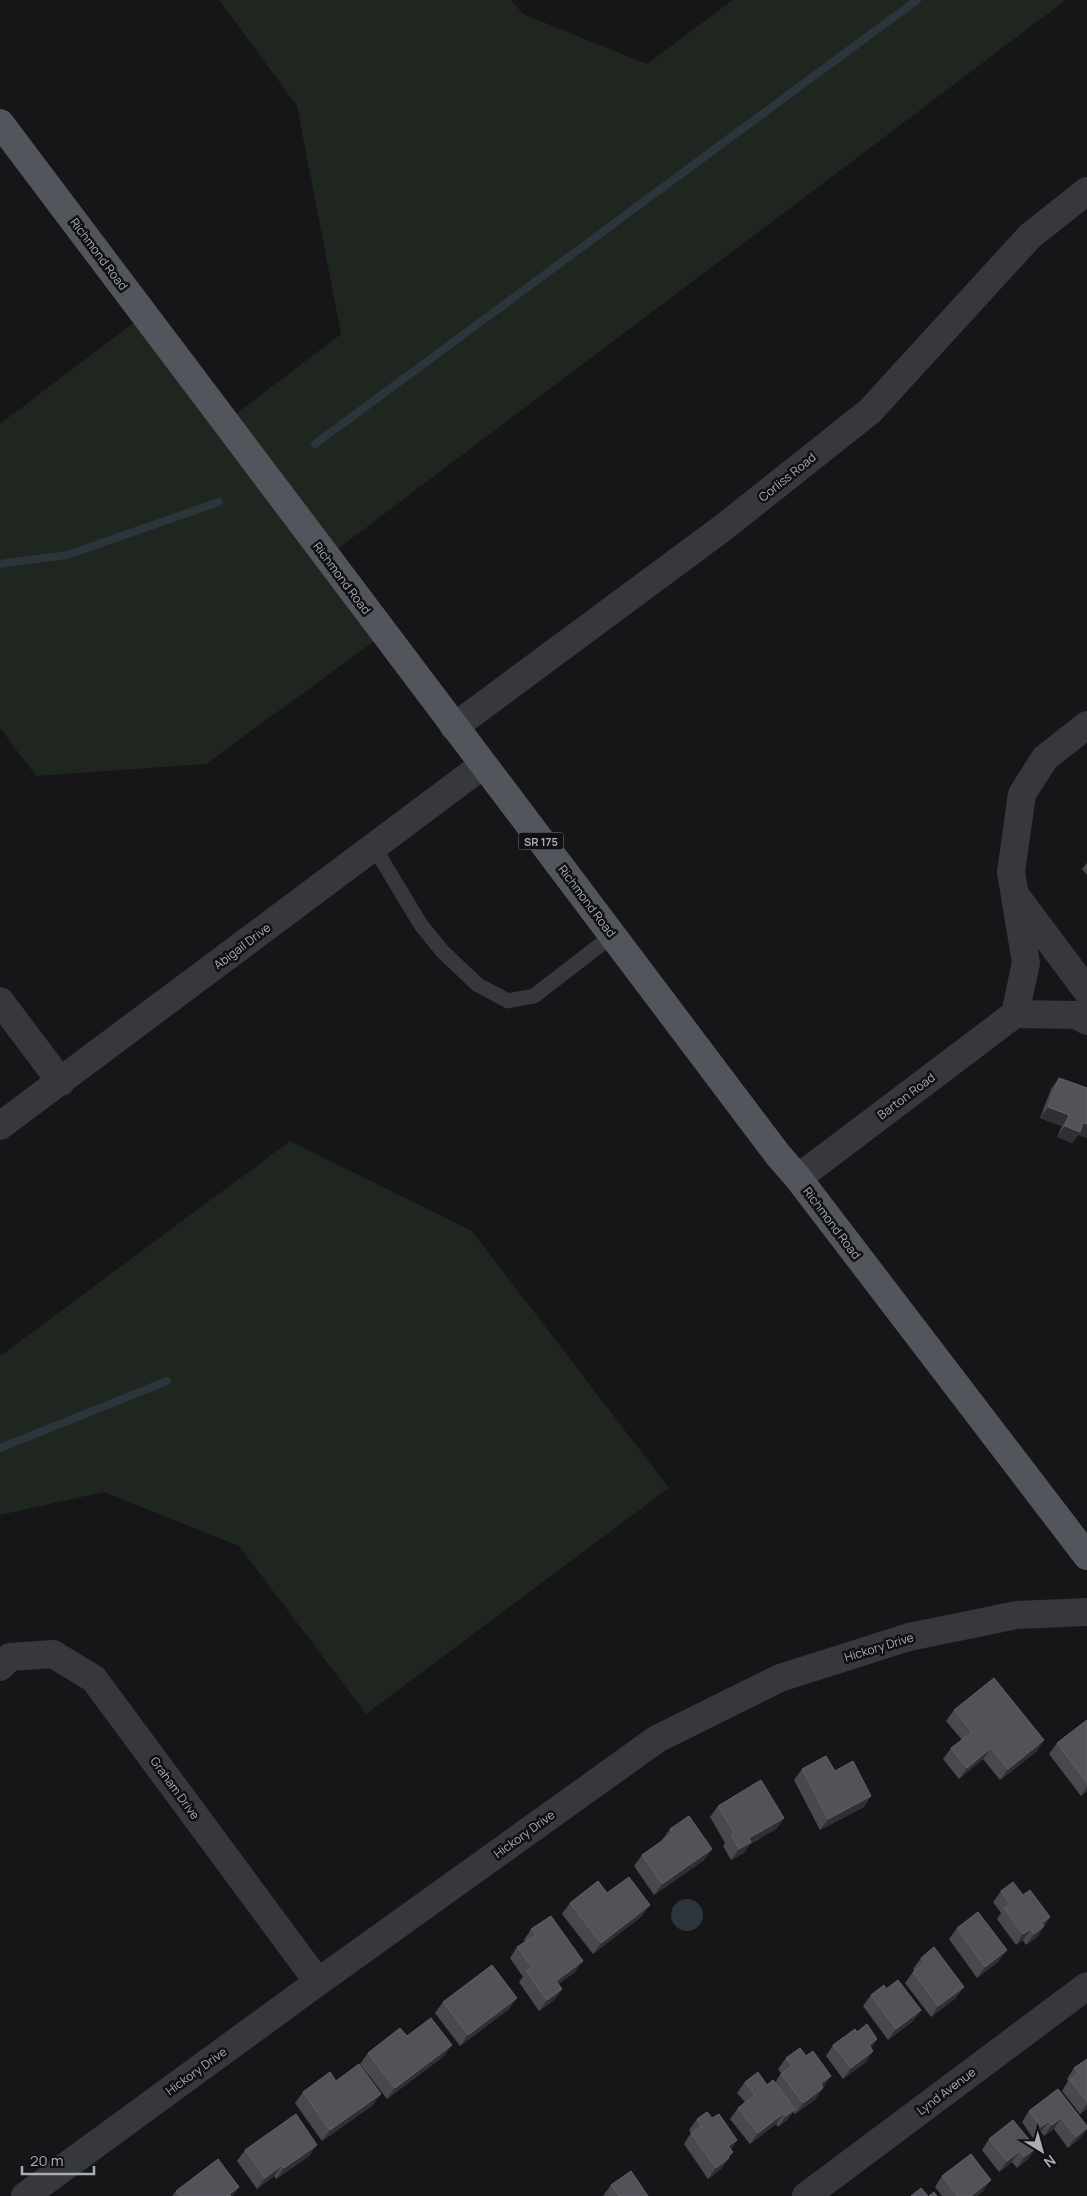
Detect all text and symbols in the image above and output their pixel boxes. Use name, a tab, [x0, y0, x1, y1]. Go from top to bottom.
street label: Richmond Road	[66, 214, 132, 294]
street label: Corliss Road	[755, 449, 819, 505]
street label: Richmond Road	[309, 538, 375, 618]
road number: SR 175	[518, 832, 564, 849]
street label: Richmond Road	[554, 861, 620, 941]
street label: Abigail Drive	[210, 919, 274, 973]
street label: Barton Road	[874, 1069, 938, 1123]
street label: Richmond Road	[799, 1183, 865, 1263]
street label: Hickory Drive	[842, 1628, 916, 1666]
street label: Graham Drive	[146, 1753, 204, 1823]
street label: Hickory Drive	[490, 1806, 558, 1862]
street label: Hickory Drive	[162, 2043, 230, 2099]
street label: Lynd Avenue	[913, 2063, 979, 2119]
north arrow	[1017, 2126, 1067, 2176]
scale bar	[22, 2144, 95, 2176]
text: 20 m	[30, 2150, 63, 2171]
text: N	[1040, 2151, 1060, 2172]

